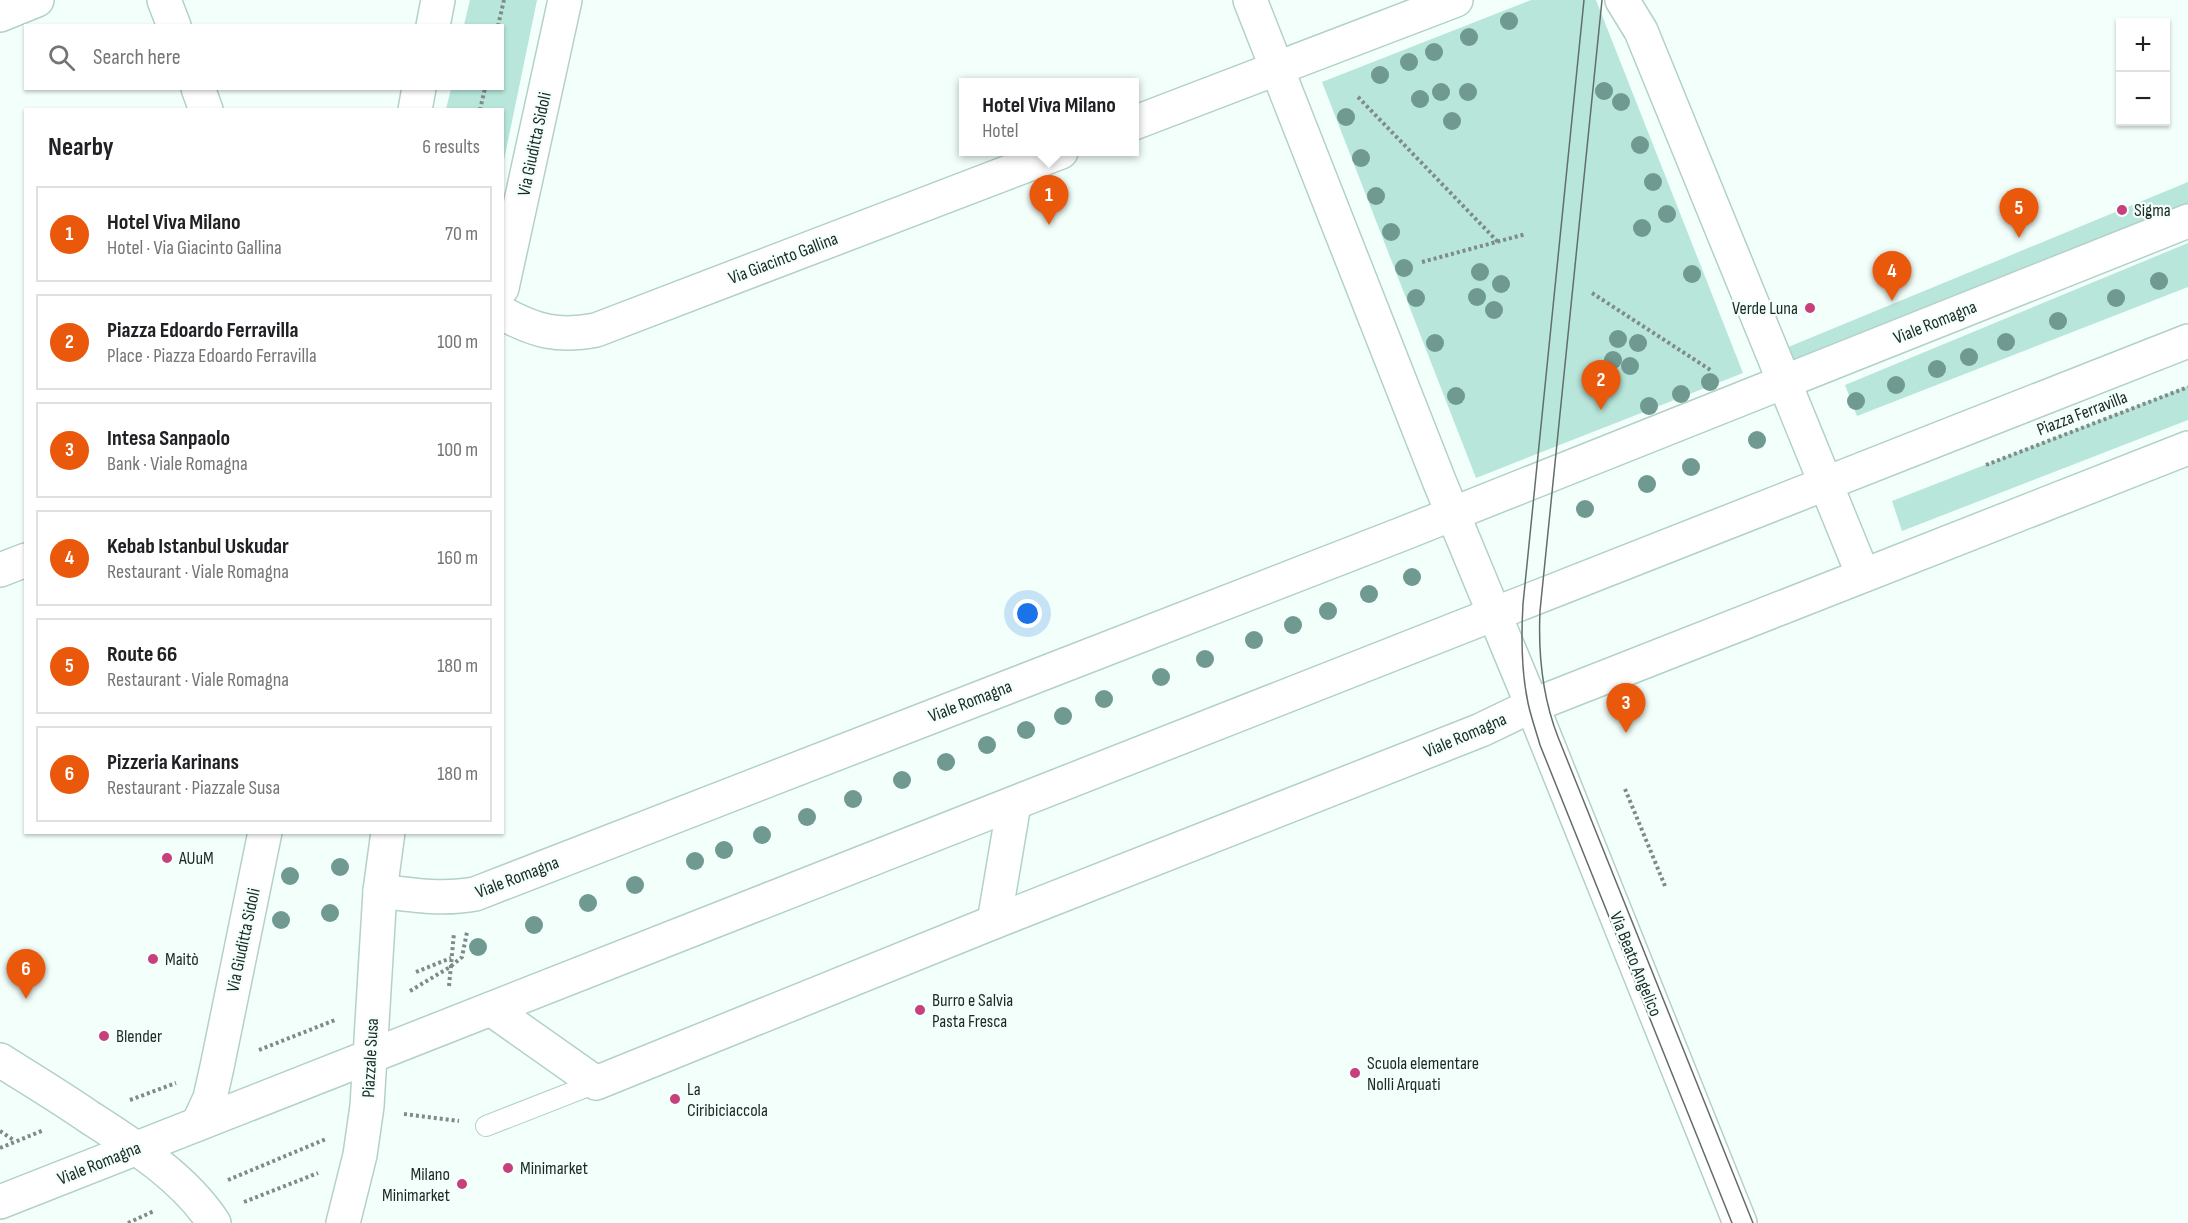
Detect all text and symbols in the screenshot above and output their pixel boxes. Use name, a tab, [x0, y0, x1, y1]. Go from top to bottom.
map controls	[2116, 18, 2170, 126]
button: +	[2116, 18, 2170, 72]
search box	[24, 24, 504, 90]
icon: search	[45, 41, 78, 74]
text: Search here	[93, 44, 180, 71]
button: −	[2116, 72, 2170, 126]
popup	[959, 78, 1139, 156]
street label: Via Giuditta Sidoli	[513, 90, 556, 198]
text: Hotel Viva Milano	[982, 92, 1116, 119]
text: Hotel	[982, 119, 1018, 143]
text: Nearby	[48, 132, 114, 163]
text: 6 results	[422, 135, 480, 159]
pin: 1	[1030, 176, 1068, 225]
pin: 5	[2000, 188, 2038, 238]
place label: Sigma	[2134, 200, 2171, 221]
marker: Sigma	[2115, 203, 2129, 217]
text: Hotel Viva Milano	[107, 209, 241, 236]
text: 1	[66, 222, 73, 246]
text: 70 m	[445, 222, 478, 246]
street label: Via Giacinto Gallina	[726, 228, 841, 289]
text: Hotel · Via Giacinto Gallina	[107, 236, 282, 260]
pin: 4	[1872, 252, 1912, 301]
street label: Viale Romagna	[1891, 296, 1980, 349]
place label: Verde Luna	[1732, 298, 1798, 319]
marker: Verde Luna	[1803, 301, 1817, 315]
text: Piazza Edoardo Ferravilla	[107, 317, 298, 344]
text: 2	[65, 330, 74, 354]
text: 100 m	[437, 330, 478, 354]
text: Place · Piazza Edoardo Ferravilla	[107, 344, 317, 368]
pin: 2	[1582, 360, 1620, 410]
street label: Piazza Ferravilla	[2034, 387, 2130, 440]
text: Intesa Sanpaolo	[107, 425, 230, 452]
text: 3	[65, 438, 74, 462]
text: 100 m	[437, 438, 478, 462]
text: Bank · Viale Romagna	[107, 452, 248, 476]
text: Kebab Istanbul Uskudar	[107, 533, 289, 560]
text: 4	[65, 546, 74, 570]
text: 160 m	[437, 546, 478, 570]
text: Restaurant · Viale Romagna	[107, 560, 289, 584]
your location	[1013, 599, 1042, 628]
text: Route 66	[107, 641, 177, 668]
text: 5	[65, 654, 74, 678]
text: 180 m	[437, 654, 478, 678]
text: Restaurant · Viale Romagna	[107, 668, 289, 692]
street label: Viale Romagna	[925, 676, 1015, 727]
pin: 3	[1606, 684, 1646, 733]
street label: Viale Romagna	[1421, 709, 1510, 762]
text: Pizzeria Karinans	[107, 749, 239, 776]
text: 6	[65, 762, 74, 786]
text: 180 m	[437, 762, 478, 786]
text: Restaurant · Piazzale Susa	[107, 776, 280, 800]
place label: AUuM	[178, 848, 214, 869]
marker: AUuM	[160, 851, 174, 865]
street label: Viale Romagna	[472, 852, 562, 903]
street label: Via Giuditta Sidoli	[222, 886, 265, 994]
street label: Via Beato Angelico	[1605, 909, 1666, 1020]
place label: Maitò	[165, 949, 199, 970]
pin: 6	[6, 950, 46, 999]
marker: Maitò	[146, 952, 160, 966]
place label: Burro e Salvia Pasta Fresca	[932, 990, 1013, 1032]
marker: Burro e Salvia Pasta Fresca	[913, 1003, 927, 1017]
street label: Piazzale Susa	[358, 1018, 383, 1098]
place label: Blender	[116, 1026, 162, 1047]
marker: Blender	[97, 1029, 111, 1043]
place label: Scuola elementare Nolli Arquati	[1367, 1053, 1479, 1095]
marker: Scuola elementare Nolli Arquati	[1348, 1066, 1362, 1080]
place label: La Ciribiciaccola	[687, 1079, 768, 1121]
marker: La Ciribiciaccola	[668, 1092, 682, 1106]
street label: Viale Romagna	[55, 1137, 144, 1190]
place label: Minimarket	[520, 1158, 589, 1179]
marker: Minimarket	[501, 1161, 515, 1175]
place label: Milano Minimarket	[382, 1164, 450, 1206]
marker: Milano Minimarket	[455, 1177, 469, 1191]

